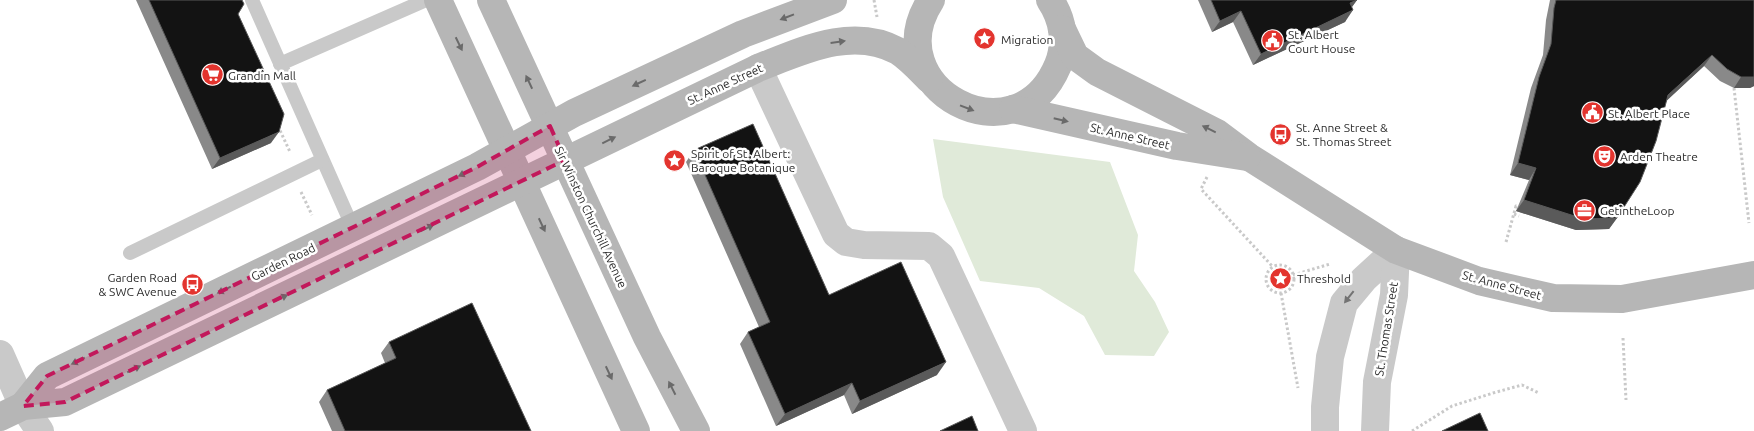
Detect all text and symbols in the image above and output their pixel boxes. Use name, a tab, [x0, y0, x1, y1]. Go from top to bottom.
one-way arrow	[780, 14, 794, 22]
place icon: Migration	[973, 27, 997, 51]
place label: St. Albert Court House	[1288, 28, 1355, 55]
public building icon: St. Albert Court House	[1260, 29, 1284, 53]
place label: Migration	[1001, 33, 1053, 46]
one-way arrow	[455, 37, 463, 51]
one-way arrow	[830, 38, 846, 46]
street label: St. Anne Street	[685, 61, 765, 107]
supermarket icon: Grandin Mall	[200, 63, 224, 87]
place label: Grandin Mall	[228, 69, 296, 82]
one-way arrow	[524, 75, 532, 89]
one-way arrow	[632, 79, 646, 87]
public building icon: St. Albert Place	[1580, 101, 1604, 125]
one-way arrow	[959, 104, 974, 112]
place label: St. Albert Place	[1608, 107, 1690, 120]
one-way arrow	[1053, 116, 1068, 124]
street label: St. Anne Street	[1089, 121, 1171, 152]
place label: St. Anne Street & St. Thomas Street	[1296, 121, 1392, 148]
bus stop icon: St. Anne Street & St. Thomas Street	[1268, 122, 1292, 146]
one-way arrow	[1202, 125, 1216, 133]
one-way arrow	[602, 136, 616, 144]
street label: Sir Winston Churchill Avenue	[552, 144, 630, 290]
theatre icon: Arden Theatre	[1592, 144, 1616, 168]
place label: Spirit of St. Albert: Baroque Botanique	[691, 147, 795, 174]
place icon: Spirit of St. Albert: Baroque Botanique	[663, 148, 687, 172]
place label: Arden Theatre	[1620, 150, 1698, 163]
one-way arrow	[458, 169, 472, 177]
office icon: GetintheLoop	[1572, 198, 1596, 222]
place label: GetintheLoop	[1600, 204, 1674, 217]
one-way arrow	[538, 218, 546, 232]
one-way arrow	[420, 224, 435, 232]
street label: Garden Road	[249, 241, 317, 283]
place icon: Threshold	[1269, 266, 1293, 290]
street label: St. Anne Street	[1461, 268, 1543, 302]
place label: Garden Road & SWC Avenue	[99, 271, 177, 298]
bus stop icon: Garden Road & SWC Avenue	[181, 272, 205, 296]
place label: Threshold	[1297, 272, 1351, 285]
street label: St. Thomas Street	[1372, 281, 1400, 377]
one-way arrow	[217, 286, 232, 294]
one-way arrow	[1344, 290, 1355, 303]
one-way arrow	[274, 294, 288, 302]
one-way arrow	[71, 357, 85, 365]
one-way arrow	[127, 364, 142, 373]
one-way arrow	[606, 366, 614, 380]
one-way arrow	[668, 381, 677, 396]

